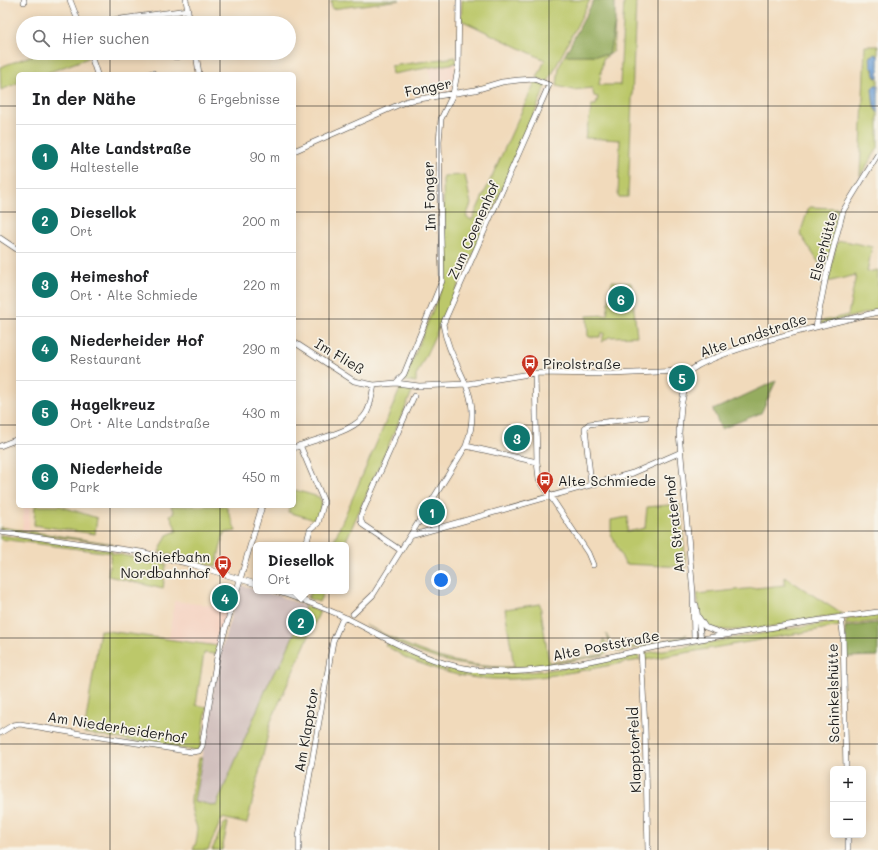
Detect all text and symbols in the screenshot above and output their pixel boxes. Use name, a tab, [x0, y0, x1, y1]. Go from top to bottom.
search box	[16, 16, 296, 60]
icon: search	[30, 27, 52, 49]
text: Hier suchen	[62, 28, 149, 48]
street label: Fonger	[403, 73, 453, 101]
text: In der Nähe	[32, 87, 136, 109]
text: 6 Ergebnisse	[198, 90, 280, 107]
text: Alte Landstraße	[70, 138, 191, 158]
text: 1	[42, 148, 48, 165]
text: 90 m	[250, 148, 280, 165]
text: Haltestelle	[70, 158, 139, 175]
street label: Im Fonger	[418, 161, 440, 231]
street label: Zum Coenenhof	[443, 177, 503, 282]
text: Diesellok	[70, 202, 137, 222]
street label: Elserhütte	[805, 209, 841, 283]
text: 2	[41, 212, 49, 229]
text: 200 m	[242, 212, 280, 229]
text: Ort	[70, 222, 93, 239]
text: Heimeshof	[70, 266, 149, 286]
text: 3	[41, 276, 49, 293]
text: 220 m	[243, 276, 280, 293]
pin: 6	[608, 284, 634, 314]
text: Ort · Alte Schmiede	[70, 286, 198, 303]
street label: Alte Landstraße	[697, 309, 809, 361]
text: Niederheider Hof	[70, 330, 204, 350]
street label: Im Fließ	[312, 334, 368, 378]
text: 4	[41, 340, 49, 357]
text: 290 m	[243, 340, 280, 357]
text: Restaurant	[70, 350, 141, 367]
bus stop icon: Pirolstraße	[520, 353, 540, 378]
place label: Pirolstraße	[543, 354, 621, 373]
pin: 5	[669, 363, 695, 393]
text: Hagelkreuz	[70, 394, 155, 414]
text: 5	[41, 404, 49, 421]
text: 430 m	[242, 404, 280, 421]
text: Ort · Alte Landstraße	[70, 414, 210, 431]
pin: 3	[504, 423, 530, 453]
text: Niederheide	[70, 458, 163, 478]
text: 6	[41, 468, 49, 485]
text: 450 m	[242, 468, 280, 485]
bus stop icon: Alte Schmiede	[535, 470, 555, 495]
place label: Alte Schmiede	[558, 471, 656, 490]
street label: Am Straterhof	[659, 473, 689, 574]
text: Park	[70, 478, 99, 495]
pin: 1	[419, 497, 445, 527]
popup	[253, 542, 349, 594]
place label: Schiefbahn Nordbahnhof	[121, 547, 211, 582]
text: Diesellok	[268, 550, 334, 570]
bus stop icon: Schiefbahn Nordbahnhof	[213, 554, 233, 579]
text: Ort	[268, 570, 290, 587]
your location	[431, 570, 451, 590]
pin: 4	[212, 583, 238, 613]
pin: 2	[288, 607, 314, 637]
street label: Alte Poststraße	[551, 625, 661, 665]
street label: Schinkelshütte	[823, 643, 843, 743]
street label: Am Klapptor	[289, 687, 323, 773]
street label: Am Niederheiderhof	[46, 707, 188, 747]
street label: Klapptorfeld	[623, 707, 645, 793]
map controls	[830, 766, 866, 838]
button: +	[830, 766, 866, 802]
button: −	[830, 802, 866, 838]

